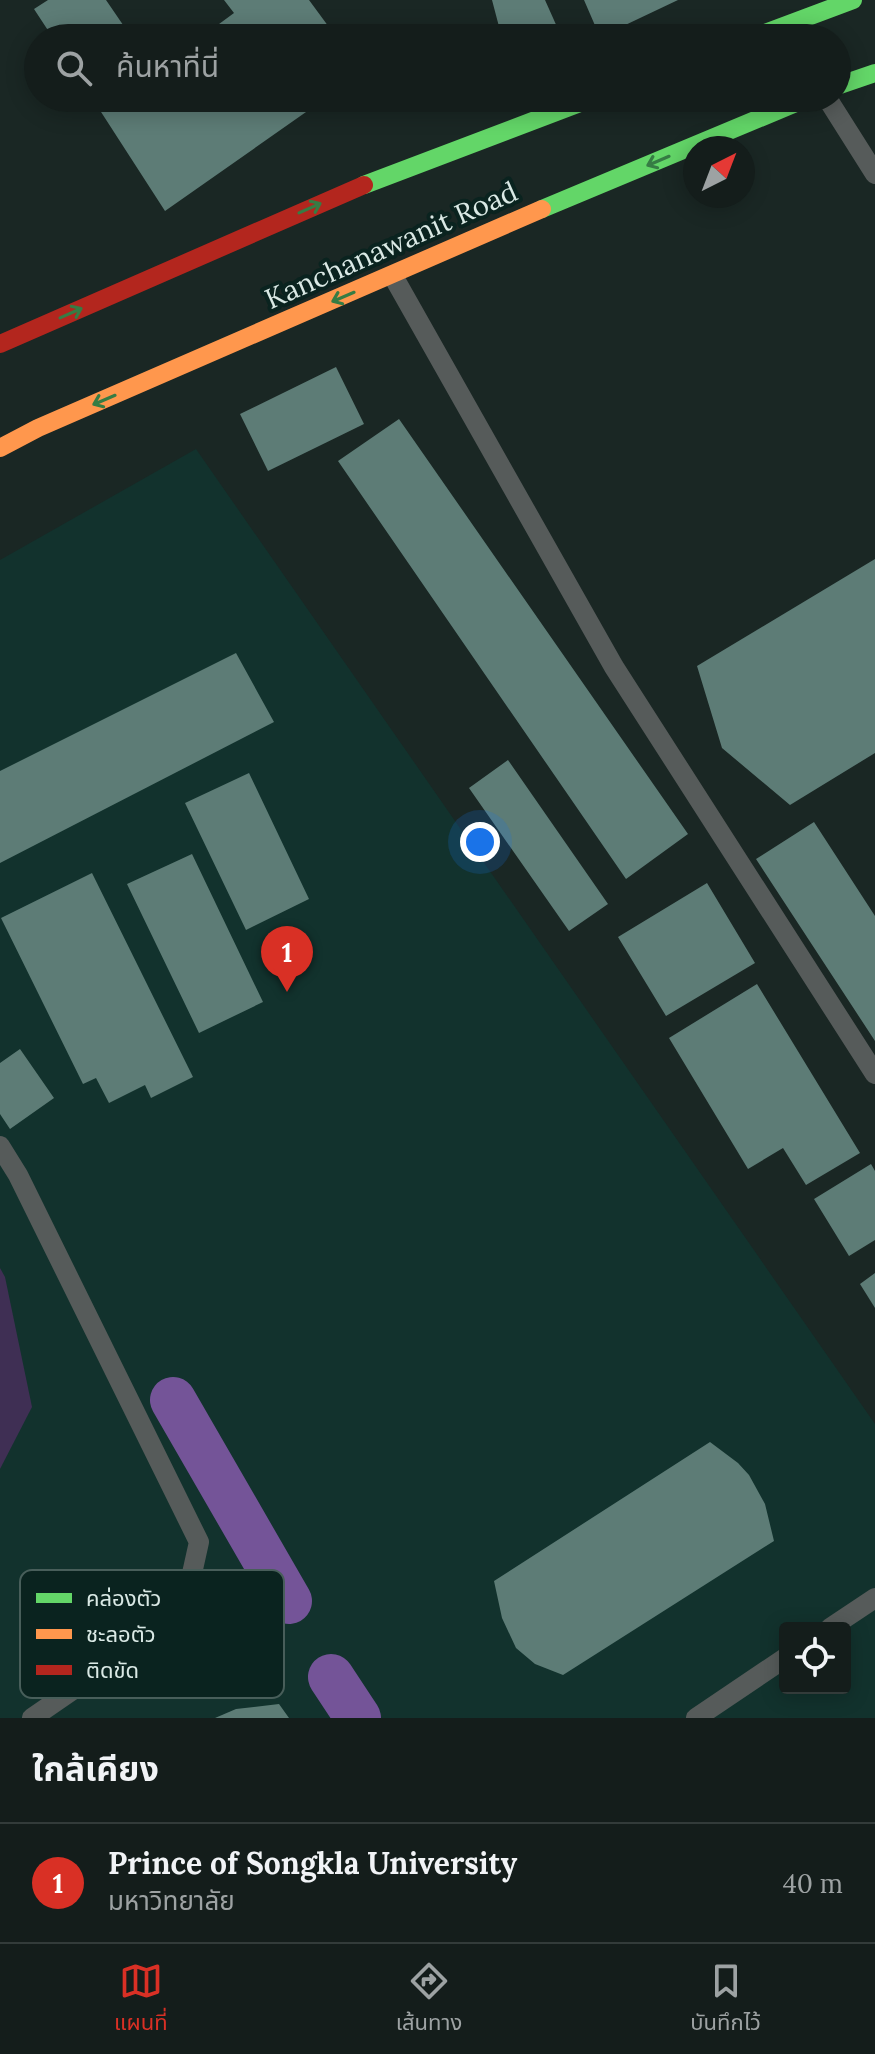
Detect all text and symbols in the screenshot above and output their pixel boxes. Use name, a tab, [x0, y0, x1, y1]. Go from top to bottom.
search box	[24, 24, 851, 112]
icon: search	[52, 46, 96, 90]
text: ค้นหาที่นี่	[116, 47, 219, 85]
north arrow	[683, 136, 755, 208]
one-way arrow	[646, 154, 671, 169]
street label: Kanchanawanit Road	[259, 173, 523, 317]
one-way arrow	[297, 200, 321, 215]
one-way arrow	[331, 291, 355, 306]
one-way arrow	[59, 304, 83, 319]
one-way arrow	[92, 393, 116, 408]
your location	[460, 822, 500, 862]
pin: 1	[261, 926, 313, 992]
legend	[20, 1570, 284, 1698]
text: คล่องตัว	[86, 1584, 161, 1612]
text: ชะลอตัว	[86, 1620, 156, 1648]
map controls	[779, 1622, 851, 1694]
button: locate	[779, 1622, 851, 1694]
text: ติดขัด	[86, 1656, 139, 1684]
text: ใกล้เคียง	[32, 1747, 159, 1790]
text: Prince of Songkla University	[108, 1844, 517, 1882]
text: 1	[53, 1867, 63, 1900]
text: 40 m	[783, 1867, 843, 1900]
text: มหาวิทยาลัย	[108, 1884, 235, 1917]
tab: แผนที่	[114, 1959, 168, 2040]
tab: เส้นทาง	[396, 1959, 462, 2040]
tab: บันทึกไว้	[690, 1959, 761, 2040]

